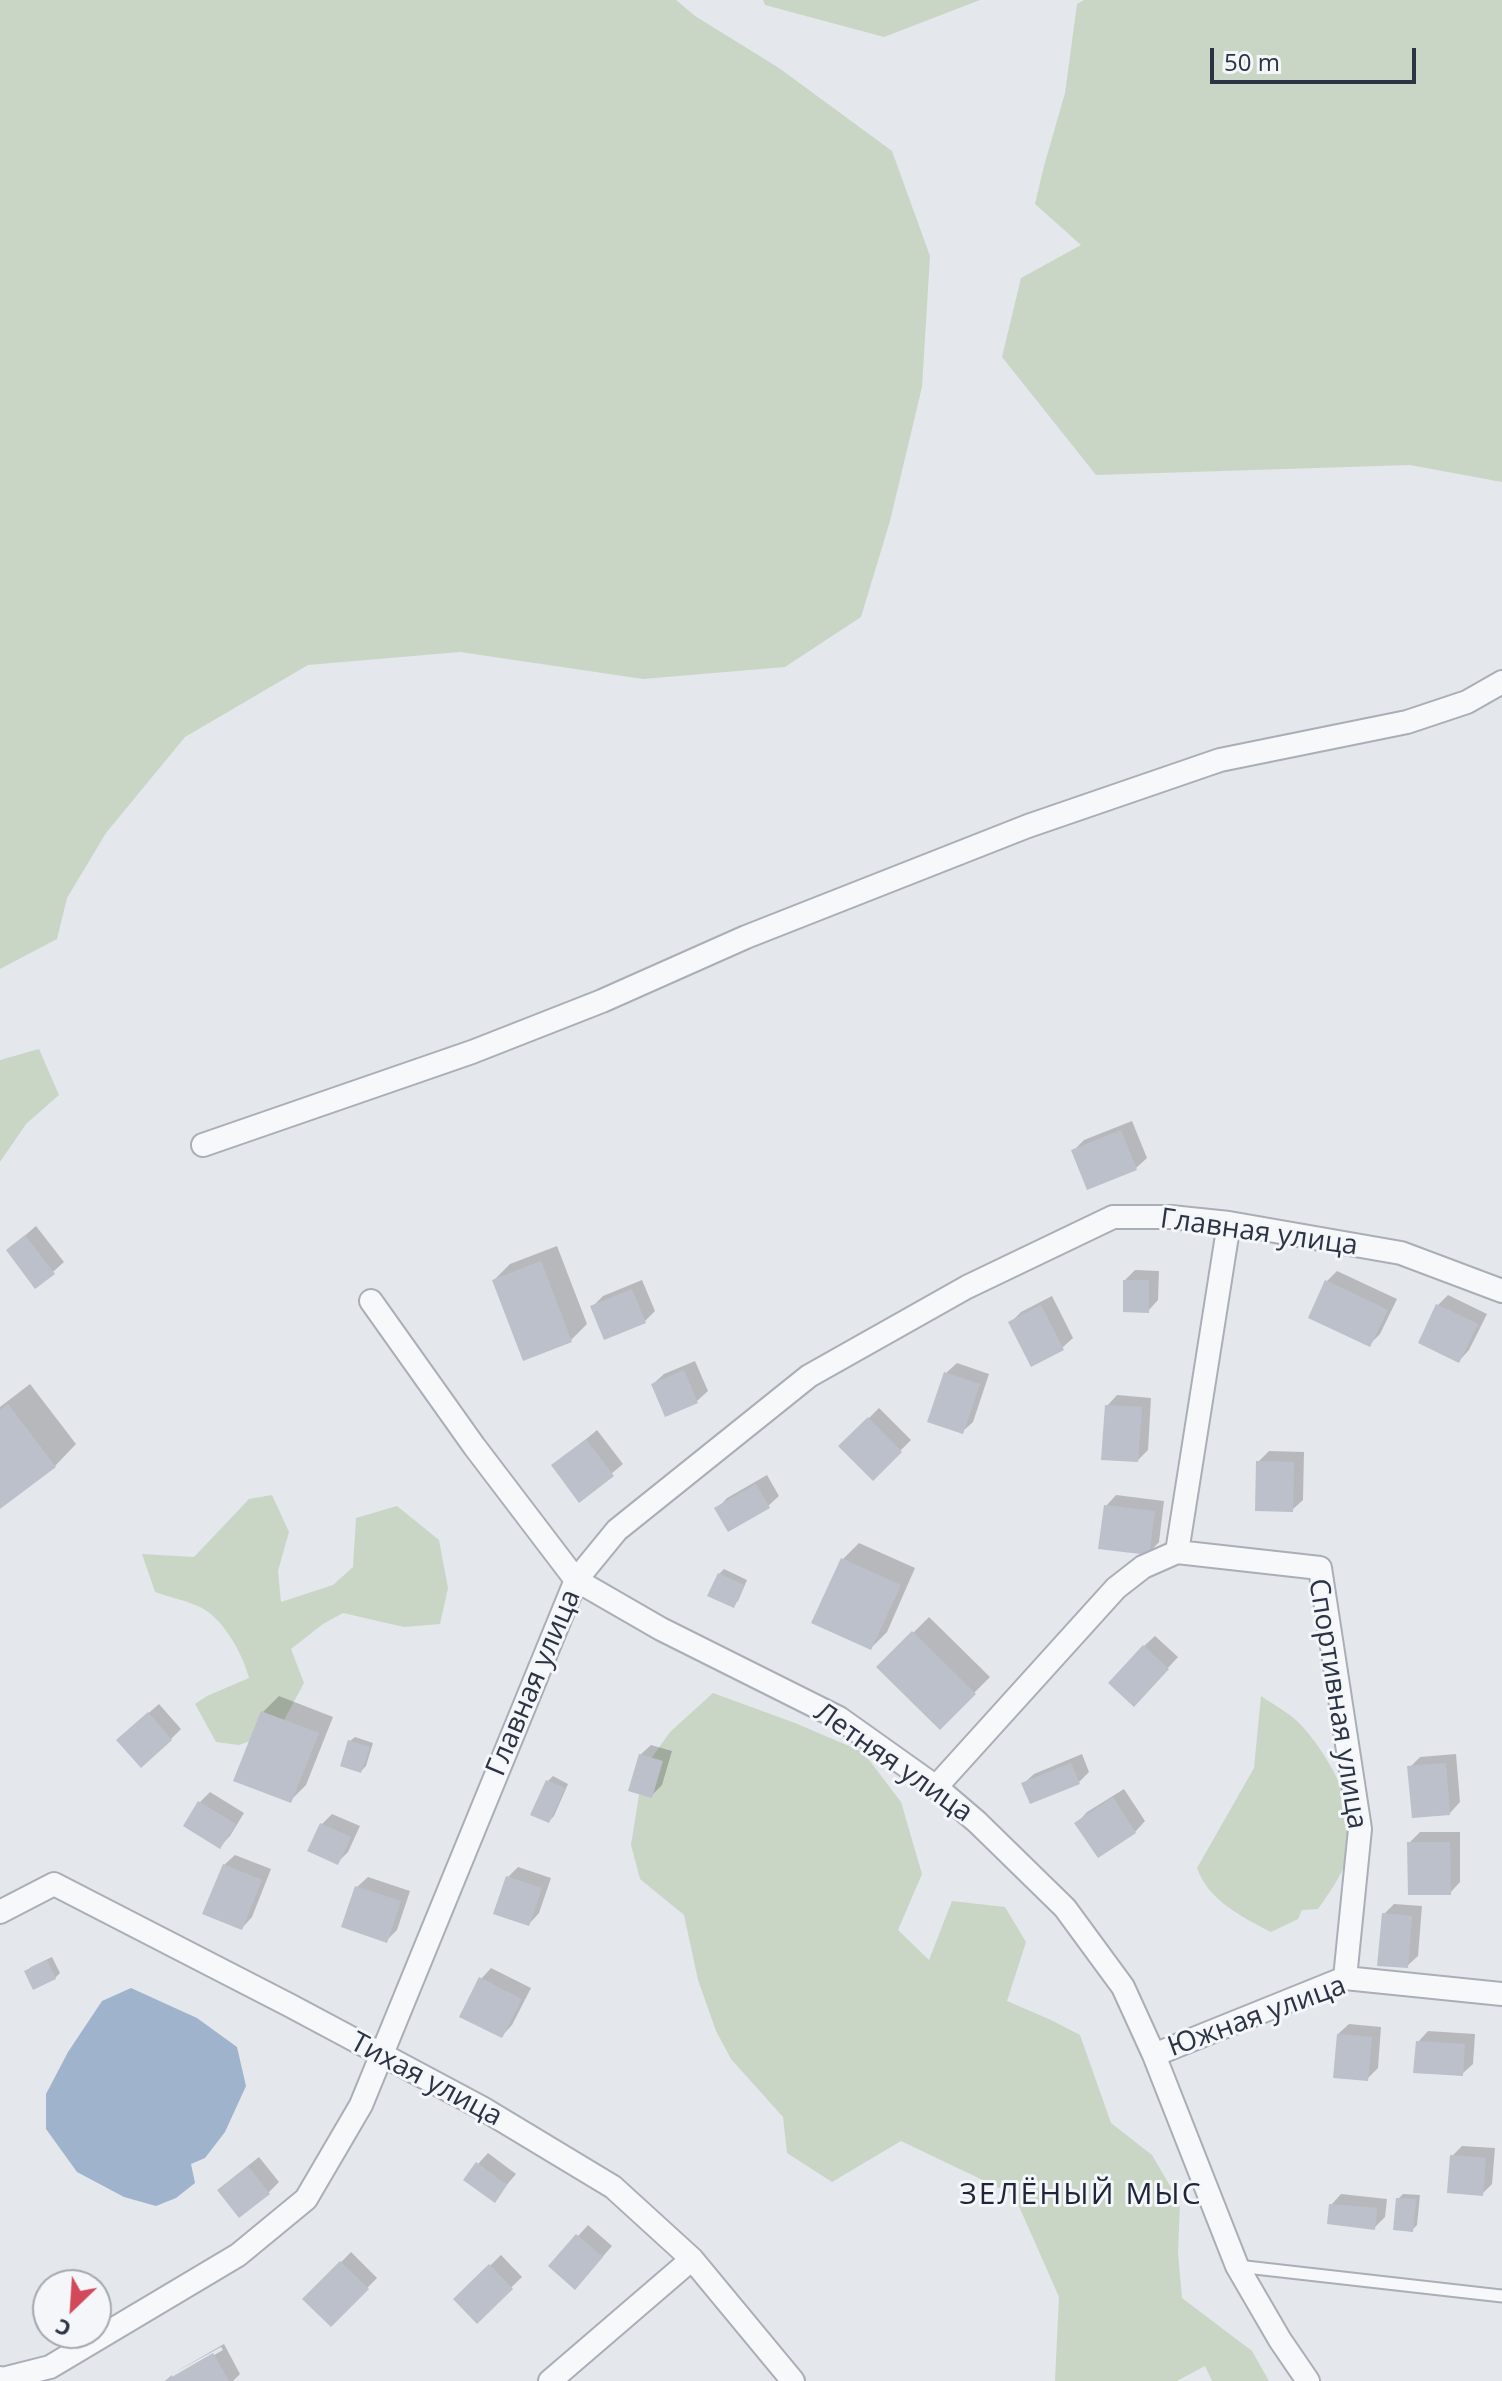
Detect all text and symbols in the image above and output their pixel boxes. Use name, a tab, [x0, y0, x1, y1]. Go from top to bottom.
scale bar	[1214, 32, 1420, 82]
text: 50 m	[1224, 45, 1280, 78]
street label: Главная улица	[1158, 1203, 1360, 1263]
street label: Спортивная улица	[1301, 1576, 1373, 1832]
street label: Главная улица	[480, 1585, 588, 1781]
street label: Летняя улица	[807, 1696, 979, 1830]
street label: Южная улица	[1163, 1969, 1351, 2065]
street label: Тихая улица	[344, 2026, 508, 2134]
district label: ЗЕЛЁНЫЙ МЫС	[959, 2177, 1203, 2213]
north arrow	[32, 2269, 112, 2349]
text: С	[50, 2312, 75, 2345]

